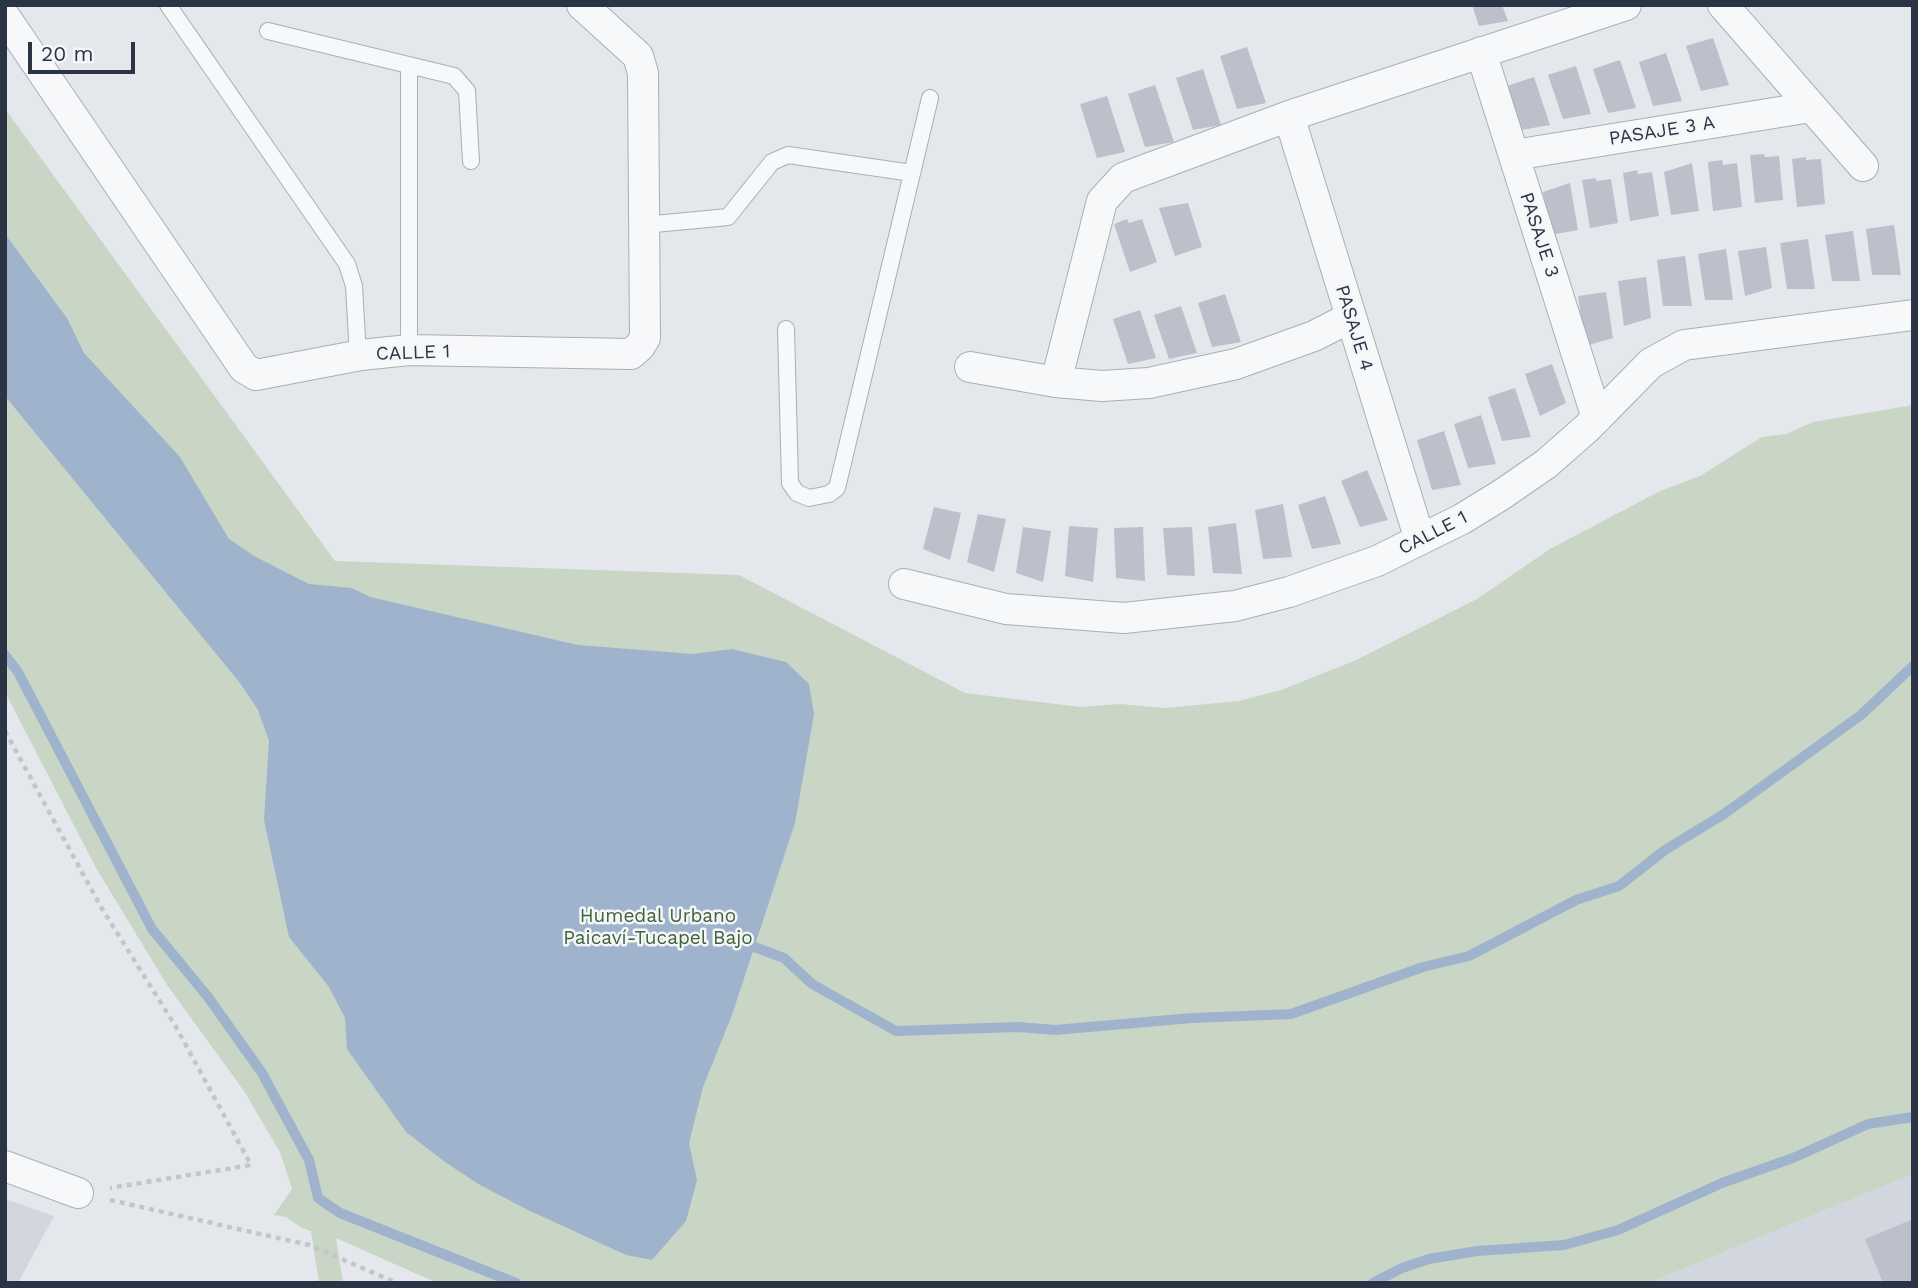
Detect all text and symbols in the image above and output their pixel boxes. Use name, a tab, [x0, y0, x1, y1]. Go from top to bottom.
scale bar	[32, 28, 138, 72]
text: 20 m	[41, 41, 93, 66]
street label: PASAJE 3 A	[1607, 111, 1717, 151]
street label: PASAJE 3	[1515, 190, 1563, 280]
street label: PASAJE 4	[1330, 282, 1378, 374]
street label: CALLE 1	[375, 340, 451, 366]
street label: CALLE 1	[1395, 506, 1471, 560]
park label: Humedal Urbano Paicaví-Tucapel Bajo	[563, 905, 753, 949]

